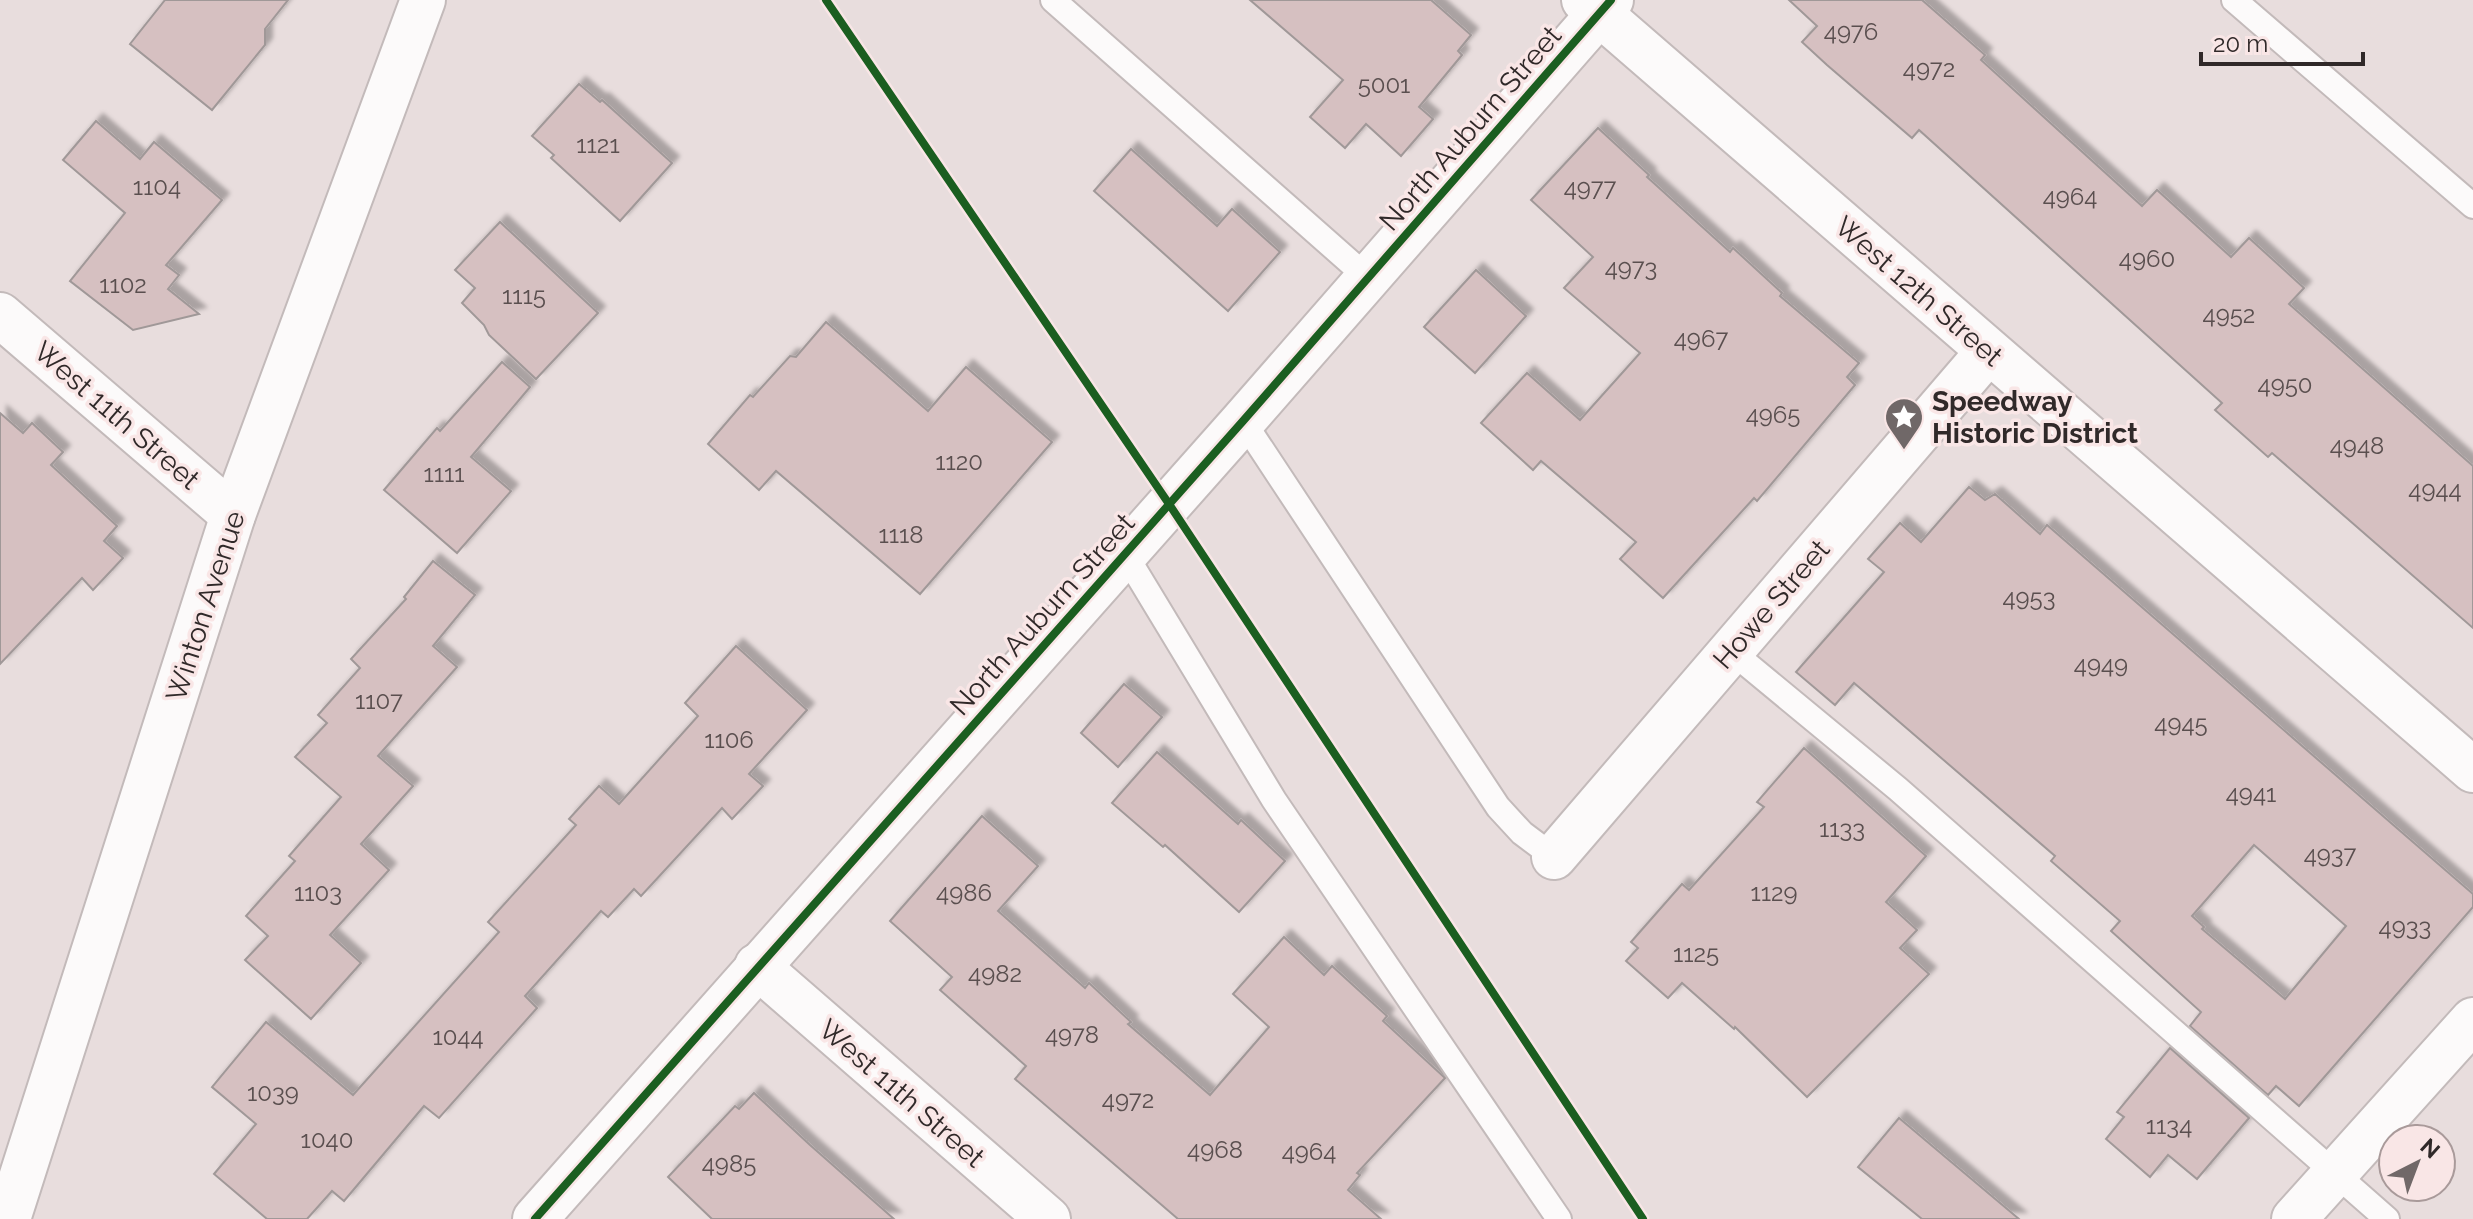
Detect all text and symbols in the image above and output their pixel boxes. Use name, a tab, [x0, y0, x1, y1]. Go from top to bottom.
scale bar	[2201, 16, 2363, 66]
house number: 4976	[1824, 17, 1878, 46]
street label: North Auburn Street	[1373, 19, 1568, 237]
text: 20 m	[2213, 29, 2268, 58]
house number: 4972	[1903, 54, 1955, 83]
house number: 5001	[1358, 70, 1410, 99]
house number: 1121	[576, 130, 620, 159]
house number: 1104	[133, 172, 181, 201]
house number: 4977	[1564, 173, 1617, 202]
house number: 4964	[2043, 182, 2097, 211]
street label: West 12th Street	[1828, 210, 2010, 373]
house number: 4960	[2119, 244, 2175, 273]
house number: 4973	[1605, 253, 1657, 282]
house number: 1102	[99, 270, 147, 299]
house number: 1115	[502, 281, 546, 310]
house number: 4952	[2203, 300, 2255, 329]
house number: 4967	[1674, 324, 1728, 353]
street label: West 11th Street	[27, 335, 207, 497]
house number: 4950	[2258, 370, 2312, 399]
place label: Speedway Historic District	[1932, 385, 2138, 450]
place icon: Speedway Historic District	[1883, 396, 1925, 451]
house number: 4965	[1746, 400, 1800, 429]
house number: 4948	[2330, 431, 2384, 460]
house number: 1120	[935, 447, 983, 476]
house number: 1111	[423, 459, 465, 488]
house number: 4944	[2408, 475, 2462, 504]
street label: North Auburn Street	[943, 506, 1142, 722]
street label: Winton Avenue	[159, 507, 252, 706]
house number: 1118	[878, 520, 924, 549]
street label: Howe Street	[1706, 533, 1837, 676]
house number: 4953	[2002, 583, 2056, 612]
house number: 4949	[2074, 650, 2128, 679]
house number: 1107	[355, 686, 403, 715]
house number: 4945	[2154, 709, 2208, 738]
house number: 1106	[704, 725, 754, 754]
house number: 4941	[2226, 779, 2276, 808]
house number: 1133	[1819, 814, 1865, 843]
house number: 4937	[2304, 840, 2357, 869]
house number: 1103	[294, 878, 342, 907]
house number: 4986	[936, 878, 992, 907]
house number: 1129	[1750, 878, 1798, 907]
house number: 4933	[2379, 912, 2431, 941]
house number: 1125	[1673, 939, 1719, 968]
house number: 4982	[968, 959, 1022, 988]
street label: West 11th Street	[812, 1013, 992, 1175]
house number: 4978	[1045, 1020, 1099, 1049]
house number: 1044	[432, 1022, 484, 1051]
house number: 1039	[247, 1078, 299, 1107]
house number: 4972	[1102, 1085, 1154, 1114]
house number: 1134	[2146, 1111, 2192, 1140]
north arrow	[2377, 1123, 2457, 1203]
house number: 1040	[301, 1125, 353, 1154]
text: N	[2415, 1133, 2445, 1163]
house number: 4968	[1187, 1135, 1243, 1164]
house number: 4964	[1282, 1137, 1336, 1166]
house number: 4985	[702, 1149, 756, 1178]

